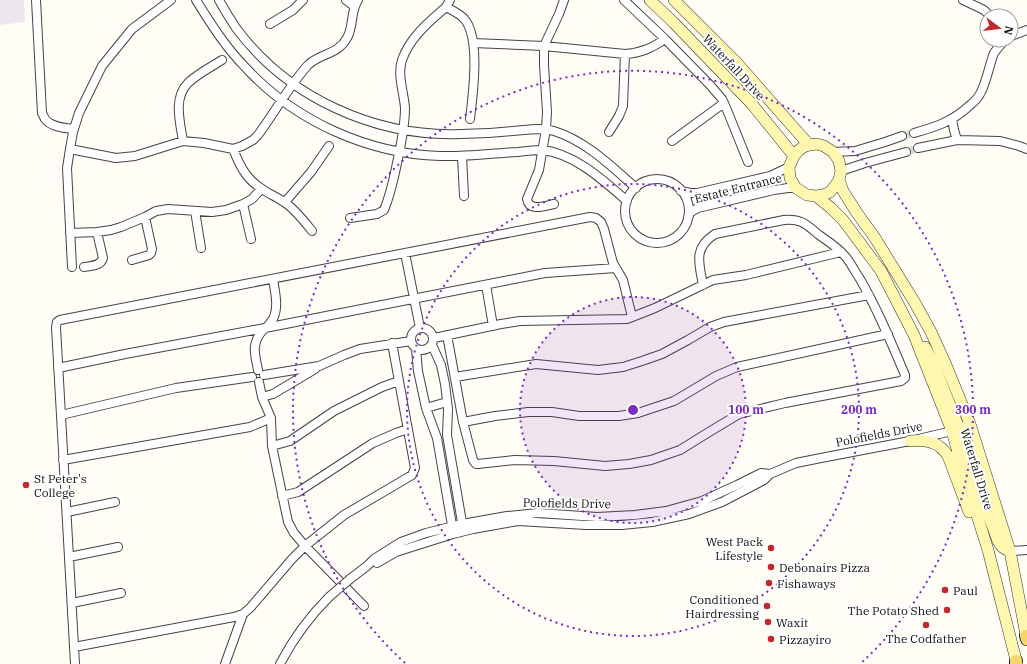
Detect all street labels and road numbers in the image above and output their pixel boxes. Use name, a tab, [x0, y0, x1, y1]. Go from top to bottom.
street label: Waterfall Drive	[700, 31, 768, 103]
street label: Estate Entrance	[693, 170, 783, 206]
street label: Polofields Drive	[834, 418, 924, 450]
street label: Waterfall Drive	[957, 426, 997, 512]
street label: Polofields Drive	[523, 495, 611, 511]

